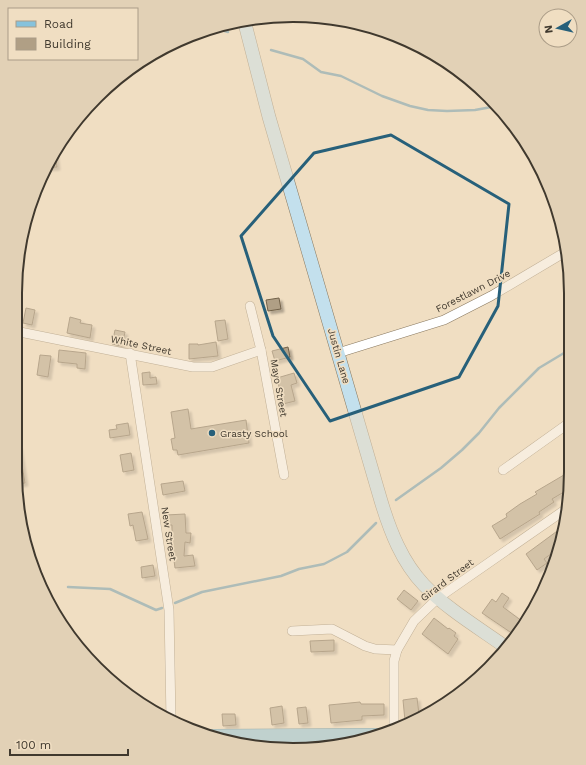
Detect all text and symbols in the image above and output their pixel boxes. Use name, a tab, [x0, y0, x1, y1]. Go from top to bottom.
legend	[8, 8, 138, 60]
north arrow	[538, 8, 578, 48]
text: Road	[44, 17, 73, 31]
text: N	[542, 24, 556, 34]
text: Building	[44, 37, 91, 51]
street label: Forestlawn Drive	[434, 267, 512, 315]
street label: Justin Lane	[326, 327, 352, 385]
street label: White Street	[110, 333, 173, 357]
street label: Mayo Street	[269, 358, 290, 419]
marker: Grasty School	[207, 428, 217, 438]
place label: Grasty School	[220, 428, 288, 439]
street label: New Street	[159, 506, 179, 563]
street label: Girard Street	[418, 556, 476, 603]
scale bar	[10, 731, 128, 757]
text: 100 m	[16, 738, 51, 752]

